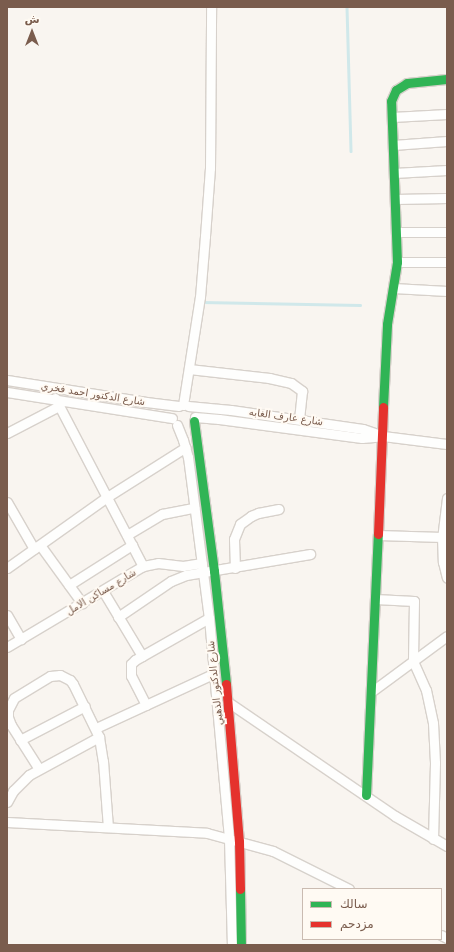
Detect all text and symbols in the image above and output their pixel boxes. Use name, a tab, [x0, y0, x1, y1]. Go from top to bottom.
north arrow	[12, 12, 52, 52]
text: ش	[24, 13, 40, 26]
street label: شارع الدكتور احمد فخري	[40, 380, 146, 408]
street label: شارع عارف الغابه	[248, 406, 324, 428]
street label: شارع مساكن الامل	[64, 566, 138, 618]
street label: شارع الدكتور الذهبي	[205, 640, 225, 726]
legend	[302, 888, 442, 940]
text: سالك	[340, 897, 367, 911]
text: مزدحم	[340, 917, 374, 931]

